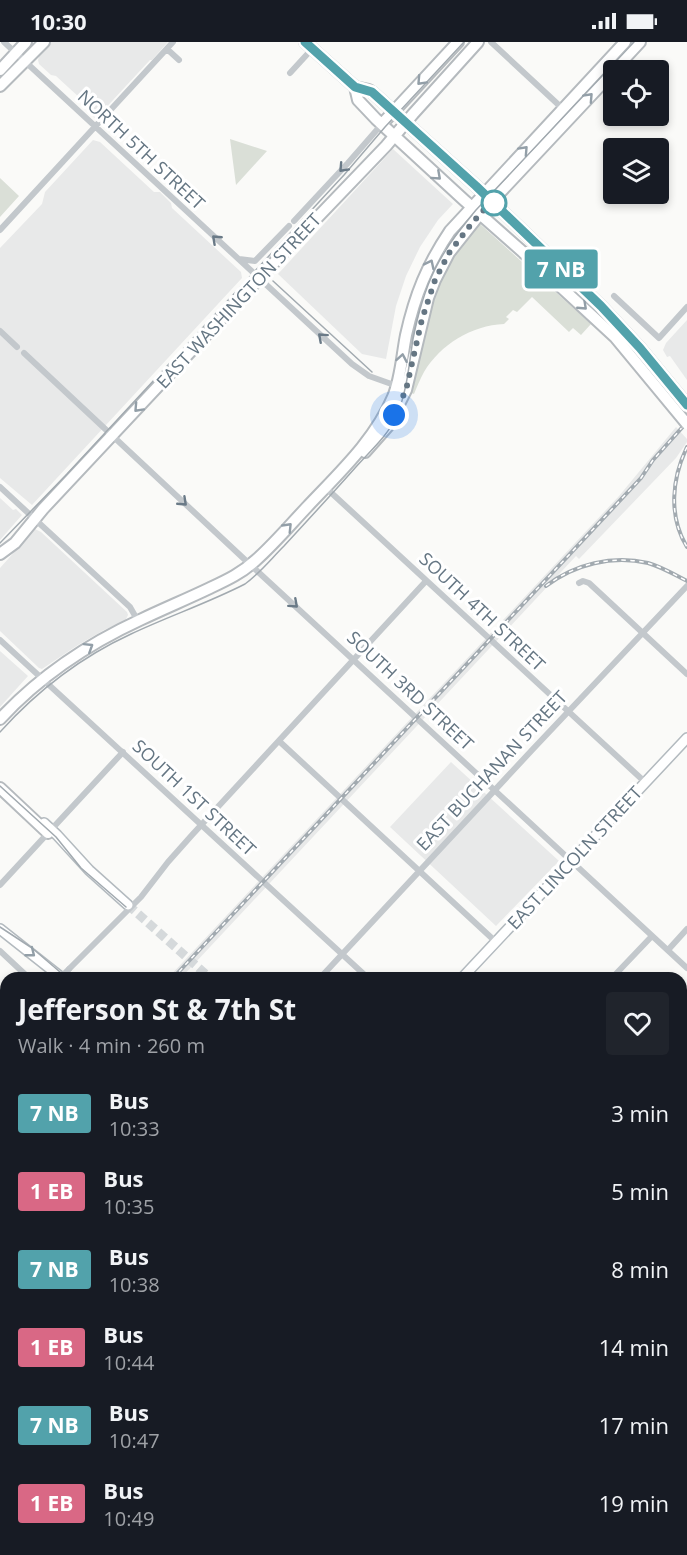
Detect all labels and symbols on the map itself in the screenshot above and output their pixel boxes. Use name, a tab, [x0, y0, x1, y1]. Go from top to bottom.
one-way arrow	[418, 73, 429, 84]
street label: NORTH 5TH STREET	[73, 84, 210, 215]
one-way arrow	[582, 93, 593, 104]
one-way arrow	[516, 146, 527, 157]
one-way arrow	[339, 162, 350, 172]
one-way arrow	[430, 168, 441, 179]
unlabelled marker	[481, 190, 507, 216]
street label: EAST WASHINGTON STREET	[151, 207, 326, 393]
one-way arrow	[212, 235, 223, 246]
line badge: 7 NB	[519, 250, 603, 288]
one-way arrow	[423, 259, 434, 270]
one-way arrow	[576, 299, 587, 310]
one-way arrow	[319, 333, 329, 344]
one-way arrow	[395, 354, 408, 364]
your location	[379, 400, 409, 430]
one-way arrow	[134, 402, 145, 412]
one-way arrow	[176, 495, 187, 506]
one-way arrow	[281, 523, 292, 534]
street label: SOUTH 4TH STREET	[415, 547, 551, 676]
one-way arrow	[287, 597, 298, 608]
street label: SOUTH 3RD STREET	[342, 625, 479, 755]
one-way arrow	[83, 642, 93, 654]
street label: EAST BUCHANAN STREET	[411, 685, 572, 855]
street label: SOUTH 1ST STREET	[128, 734, 262, 861]
street label: EAST LINCOLN STREET	[502, 780, 647, 934]
one-way arrow	[25, 946, 36, 957]

